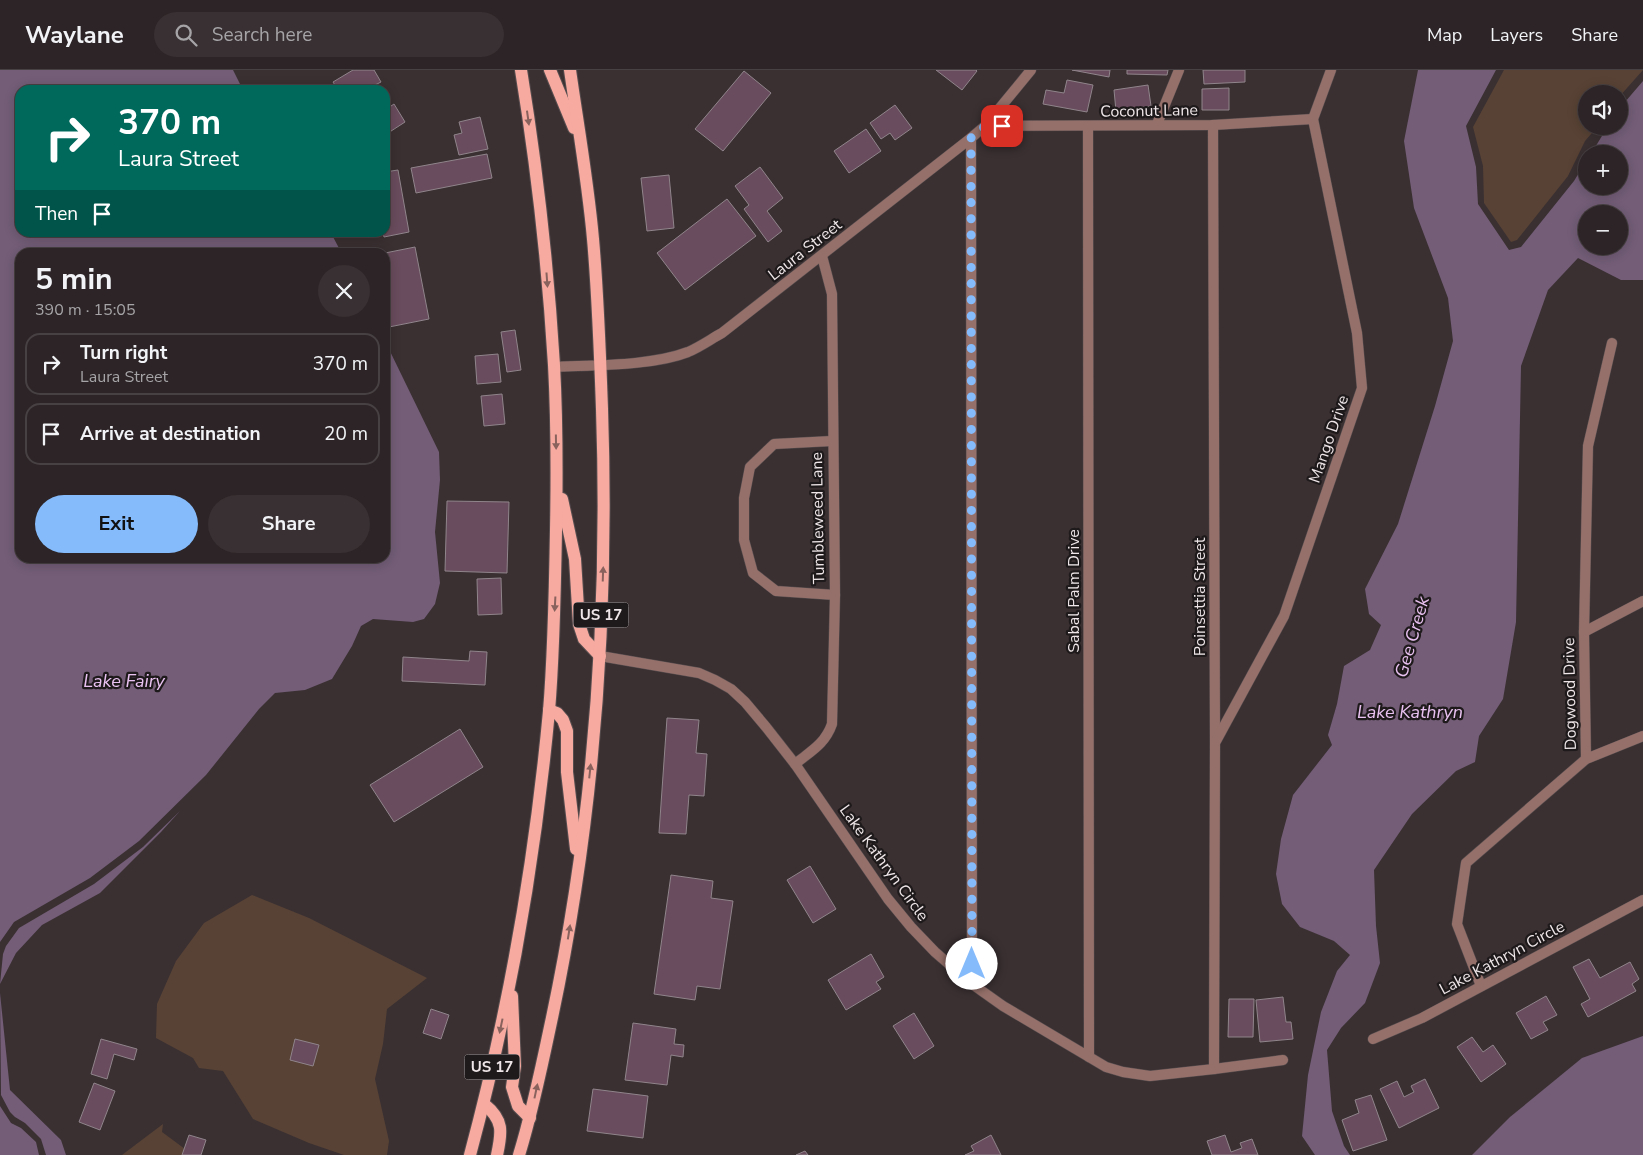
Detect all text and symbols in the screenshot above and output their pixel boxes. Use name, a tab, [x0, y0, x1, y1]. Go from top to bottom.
search box	[154, 12, 504, 57]
text: Waylane	[25, 19, 124, 51]
icon: search	[172, 21, 200, 49]
text: Search here	[212, 22, 312, 48]
text: Map	[1427, 23, 1462, 47]
text: Layers	[1490, 23, 1543, 47]
text: Share	[1571, 23, 1618, 47]
map controls	[1578, 85, 1628, 255]
button: sound	[1578, 85, 1628, 135]
text: 370 m	[118, 99, 221, 146]
street label: Coconut Lane	[1100, 99, 1198, 123]
icon: right	[35, 105, 100, 170]
pin	[981, 105, 1023, 147]
one-way arrow	[524, 111, 532, 127]
icon: arrive	[988, 112, 1016, 140]
text: Laura Street	[118, 144, 239, 174]
button: +	[1578, 145, 1628, 195]
icon: arrive	[88, 200, 116, 228]
text: Then	[35, 201, 78, 227]
button: −	[1578, 205, 1628, 255]
street label: Laura Street	[764, 214, 847, 286]
text: 5 min	[35, 259, 113, 300]
button: close	[318, 265, 370, 317]
one-way arrow	[543, 272, 551, 288]
text: 390 m · 15:05	[35, 299, 136, 321]
text: Turn right	[80, 340, 167, 366]
icon: right	[37, 350, 65, 378]
text: 370 m	[313, 351, 368, 377]
text: Laura Street	[80, 366, 168, 388]
street label: Mango Drive	[1304, 392, 1354, 486]
icon: arrive	[37, 420, 65, 448]
text: Arrive at destination	[80, 421, 261, 447]
text: 20 m	[324, 421, 368, 447]
one-way arrow	[552, 434, 560, 450]
street label: Tumbleweed Lane	[806, 452, 830, 584]
button: Exit	[35, 495, 198, 553]
button: Share	[208, 495, 370, 553]
street label: Sabal Palm Drive	[1063, 529, 1085, 653]
street label: Poinsettia Street	[1189, 537, 1211, 656]
one-way arrow	[599, 565, 607, 581]
water label: Gee Creek	[1389, 593, 1435, 680]
one-way arrow	[551, 597, 559, 613]
road number: US 17	[574, 602, 628, 628]
street label: Dogwood Drive	[1558, 637, 1582, 751]
water label: Lake Fairy	[83, 669, 166, 693]
water label: Lake Kathryn	[1357, 700, 1463, 724]
one-way arrow	[586, 762, 594, 778]
street label: Lake Kathryn Circle	[834, 800, 934, 926]
street label: Lake Kathryn Circle	[1435, 916, 1569, 1000]
one-way arrow	[565, 923, 573, 939]
position arrow	[945, 937, 997, 989]
one-way arrow	[497, 1019, 505, 1034]
road number: US 17	[464, 1054, 520, 1080]
one-way arrow	[532, 1083, 540, 1098]

